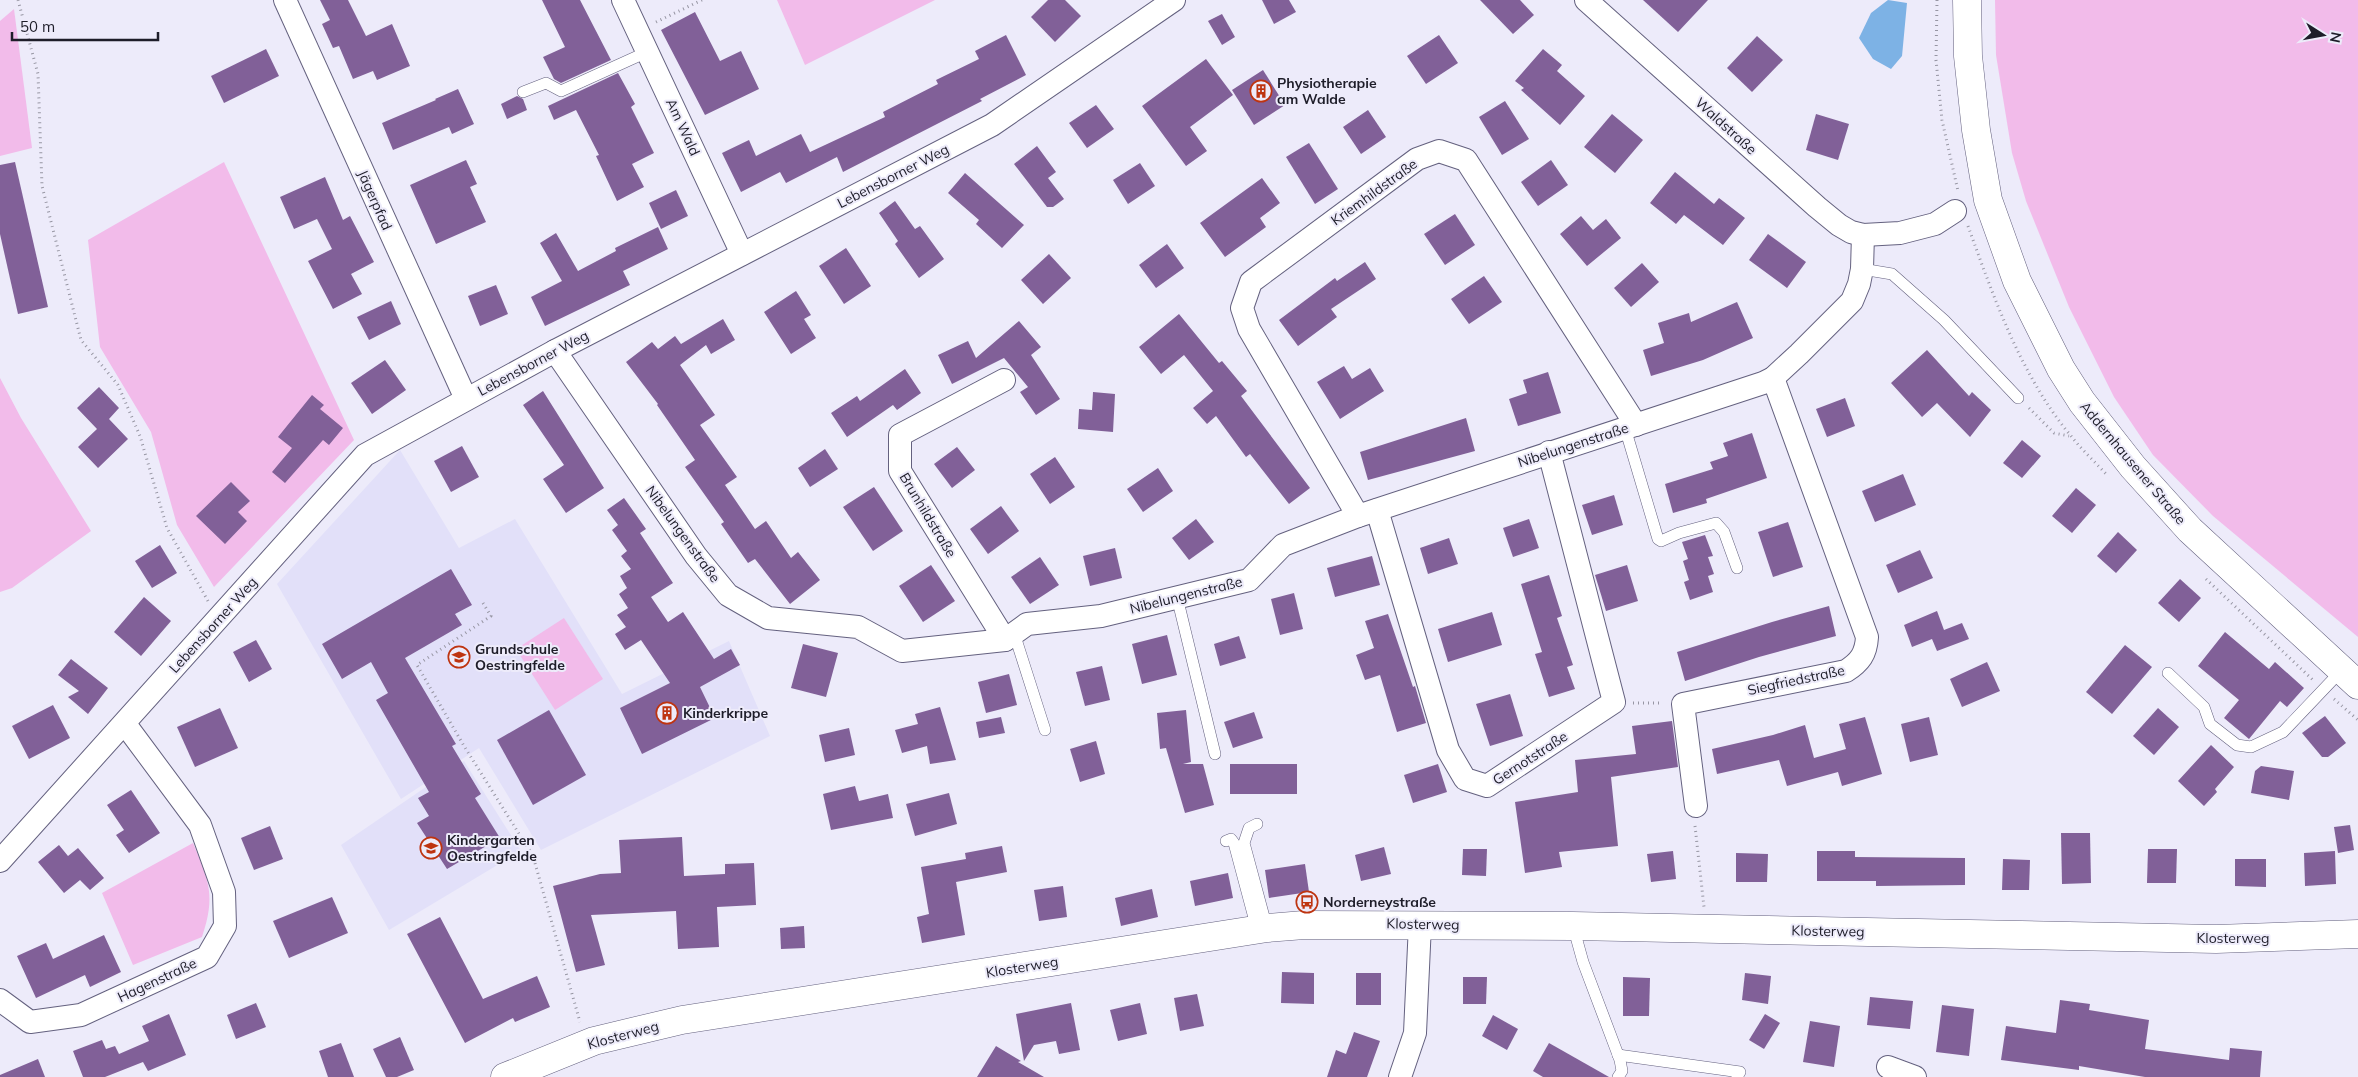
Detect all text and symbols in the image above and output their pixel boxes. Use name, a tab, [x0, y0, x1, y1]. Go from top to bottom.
scale bar	[12, 10, 159, 42]
north arrow	[2298, 10, 2348, 60]
text: 50 m	[20, 17, 55, 36]
text: N	[2326, 31, 2346, 44]
place label: Physiotherapie am Walde	[1277, 74, 1377, 108]
building icon: Physiotherapie am Walde	[1249, 79, 1273, 103]
street label: Waldstraße	[1692, 94, 1760, 158]
street label: Am Wald	[662, 95, 704, 159]
street label: Lebensborner Weg	[834, 140, 952, 212]
street label: Kriemhildstraße	[1327, 155, 1421, 229]
street label: Jägerpfad	[354, 167, 396, 233]
street label: Lebensborner Weg	[474, 326, 592, 400]
street label: Addernhausener Straße	[2076, 398, 2190, 528]
street label: Nibelungenstraße	[1515, 419, 1631, 471]
street label: Brunhildstraße	[896, 469, 960, 561]
street label: Nibelungenstraße	[642, 482, 724, 586]
street label: Nibelungenstraße	[1128, 572, 1244, 618]
street label: Lebensborner Weg	[165, 573, 261, 677]
place label: Grundschule Oestringfelde	[475, 640, 565, 674]
school or university icon: Grundschule Oestringfelde	[447, 645, 471, 669]
street label: Siegfriedstraße	[1746, 661, 1846, 699]
building icon: Kinderkrippe	[655, 701, 679, 725]
place label: Kinderkrippe	[683, 704, 769, 722]
street label: Gernotstraße	[1489, 727, 1571, 789]
place label: Kindergarten Oestringfelde	[447, 831, 537, 865]
school or university icon: Kindergarten Oestringfelde	[419, 836, 443, 860]
bus stop icon: Norderneystraße	[1295, 890, 1319, 914]
place label: Norderneystraße	[1323, 893, 1436, 911]
street label: Klosterweg	[1386, 914, 1460, 934]
street label: Klosterweg	[1791, 921, 1865, 941]
street label: Klosterweg	[2196, 929, 2270, 947]
street label: Klosterweg	[984, 952, 1060, 982]
street label: Hagenstraße	[115, 954, 199, 1006]
street label: Klosterweg	[585, 1017, 661, 1053]

